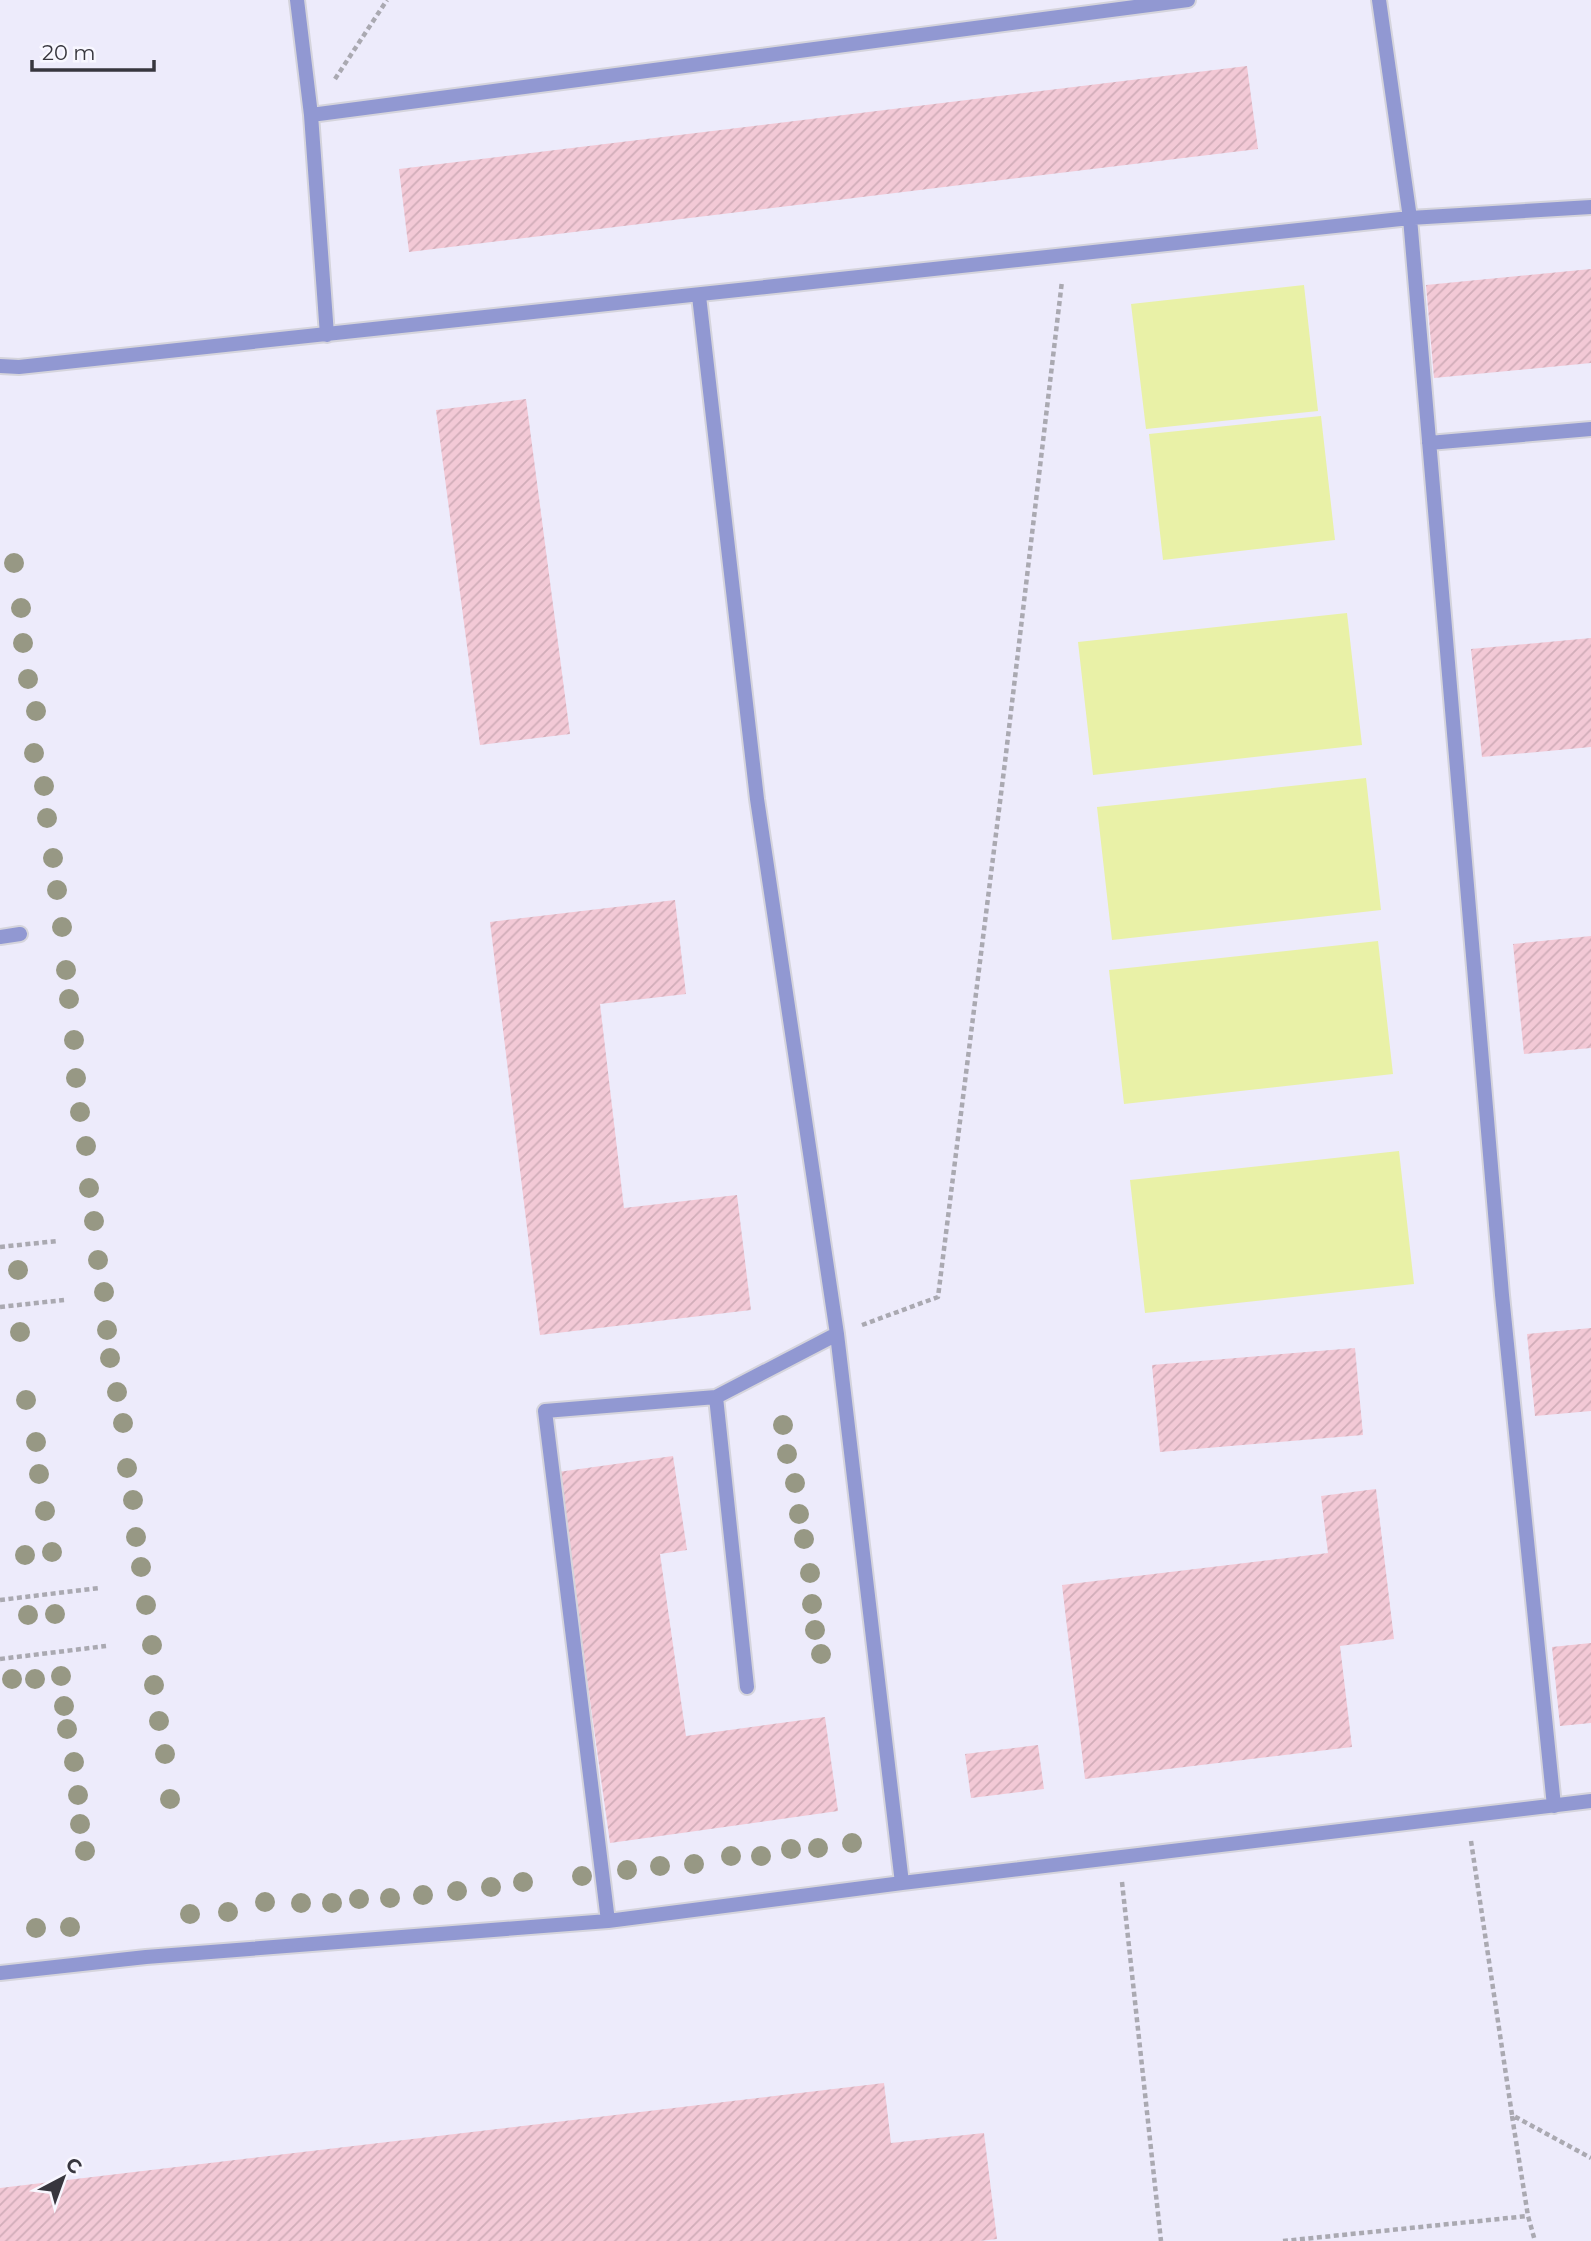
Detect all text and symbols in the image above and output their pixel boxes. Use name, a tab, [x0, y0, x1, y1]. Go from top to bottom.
scale bar	[32, 28, 154, 72]
text: 20 m	[42, 40, 96, 65]
north arrow	[28, 2143, 98, 2213]
text: С	[61, 2152, 87, 2179]

